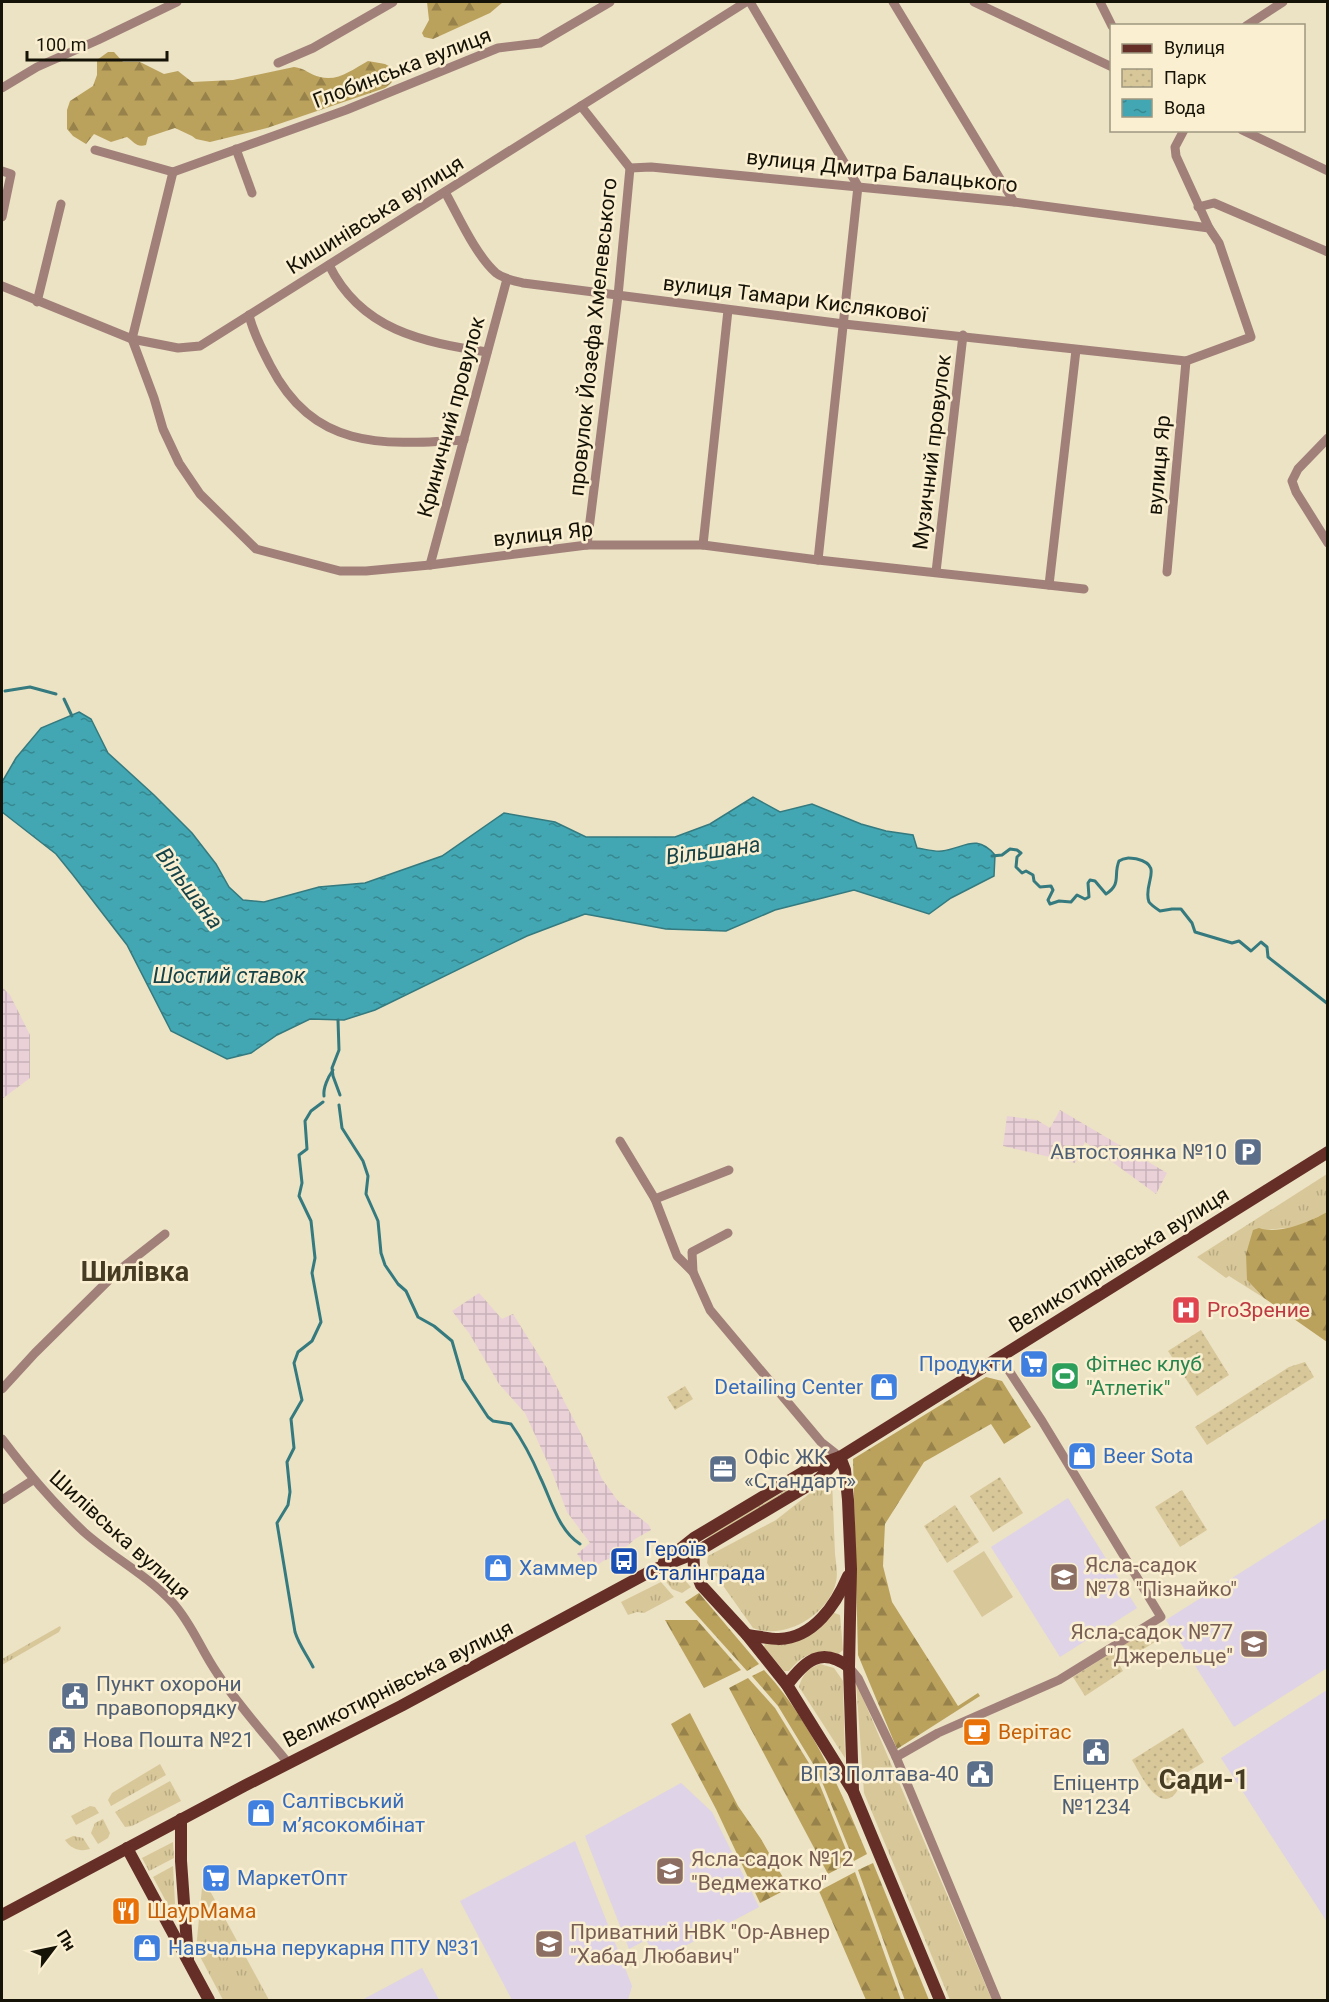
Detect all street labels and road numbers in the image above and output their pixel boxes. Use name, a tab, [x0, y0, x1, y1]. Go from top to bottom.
street label: Глобинська вулиця	[309, 23, 495, 113]
street label: вулиця Дмитра Балацького	[745, 145, 1019, 197]
street label: Кишинівська вулиця	[282, 151, 468, 279]
street label: провулок Йозефа Хмелевського	[564, 177, 622, 497]
street label: вулиця Тамари Кислякової	[662, 271, 929, 327]
street label: Криничний провулок	[413, 313, 490, 520]
street label: Музичний провулок	[908, 352, 956, 551]
street label: вулиця Яр	[1143, 414, 1175, 516]
street label: вулиця Яр	[492, 517, 594, 551]
street label: Великотирнівська вулиця	[1005, 1182, 1233, 1338]
street label: Шилівська вулиця	[45, 1465, 195, 1605]
street label: Великотирнівська вулиця	[279, 1615, 517, 1753]

